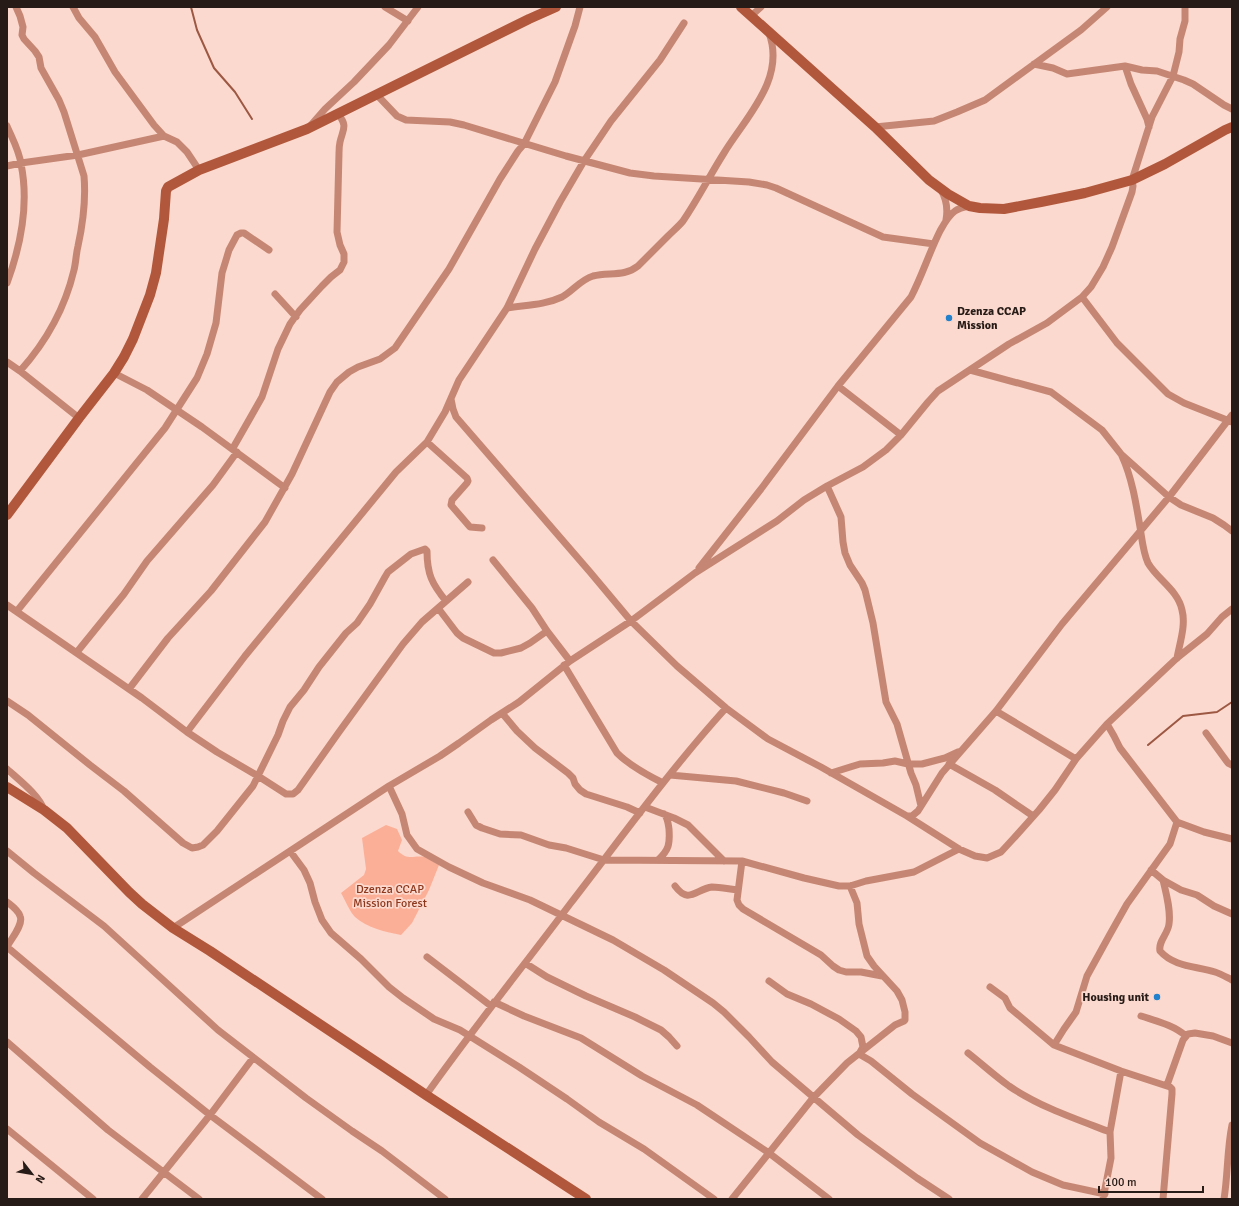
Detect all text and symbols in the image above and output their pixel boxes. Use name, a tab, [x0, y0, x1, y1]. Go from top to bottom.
place label: Dzenza CCAP Mission	[957, 304, 1026, 333]
marker: Dzenza CCAP Mission	[944, 313, 954, 323]
park label: Dzenza CCAP Mission Forest	[353, 882, 427, 911]
place label: Housing unit	[1082, 990, 1149, 1005]
marker: Housing unit	[1152, 992, 1162, 1002]
north arrow	[12, 1154, 52, 1194]
scale bar	[1099, 1168, 1203, 1194]
text: N	[33, 1172, 48, 1186]
text: 100 m	[1105, 1175, 1137, 1190]

